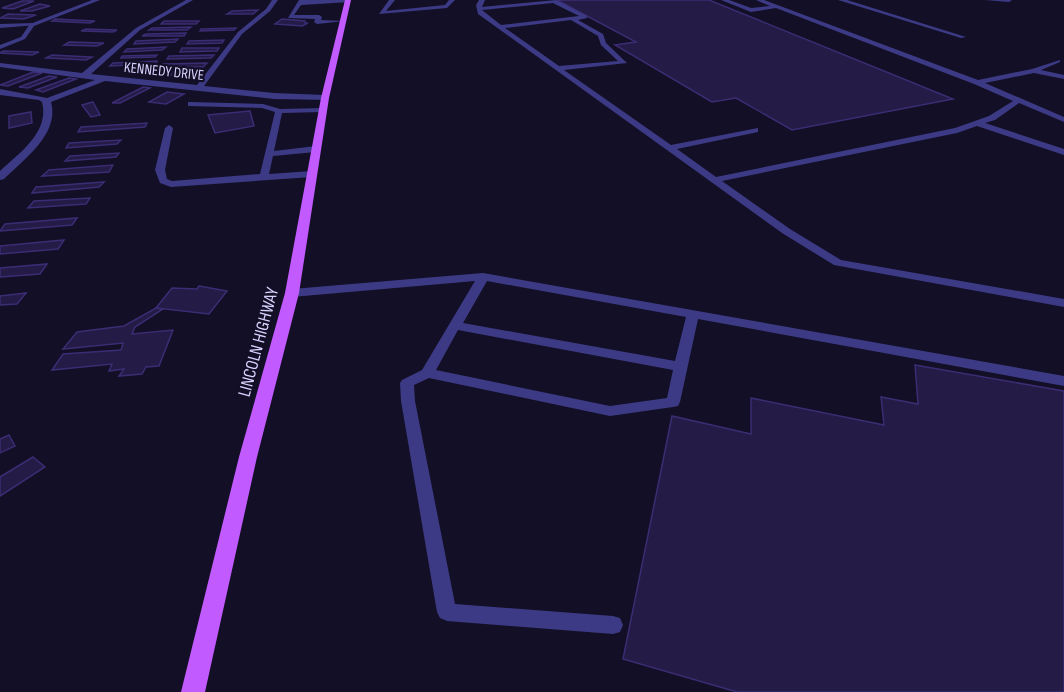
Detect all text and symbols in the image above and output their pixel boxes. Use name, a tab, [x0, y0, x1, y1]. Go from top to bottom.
street label: KENNEDY DRIVE	[123, 58, 205, 85]
street label: LINCOLN HIGHWAY	[234, 285, 283, 399]

